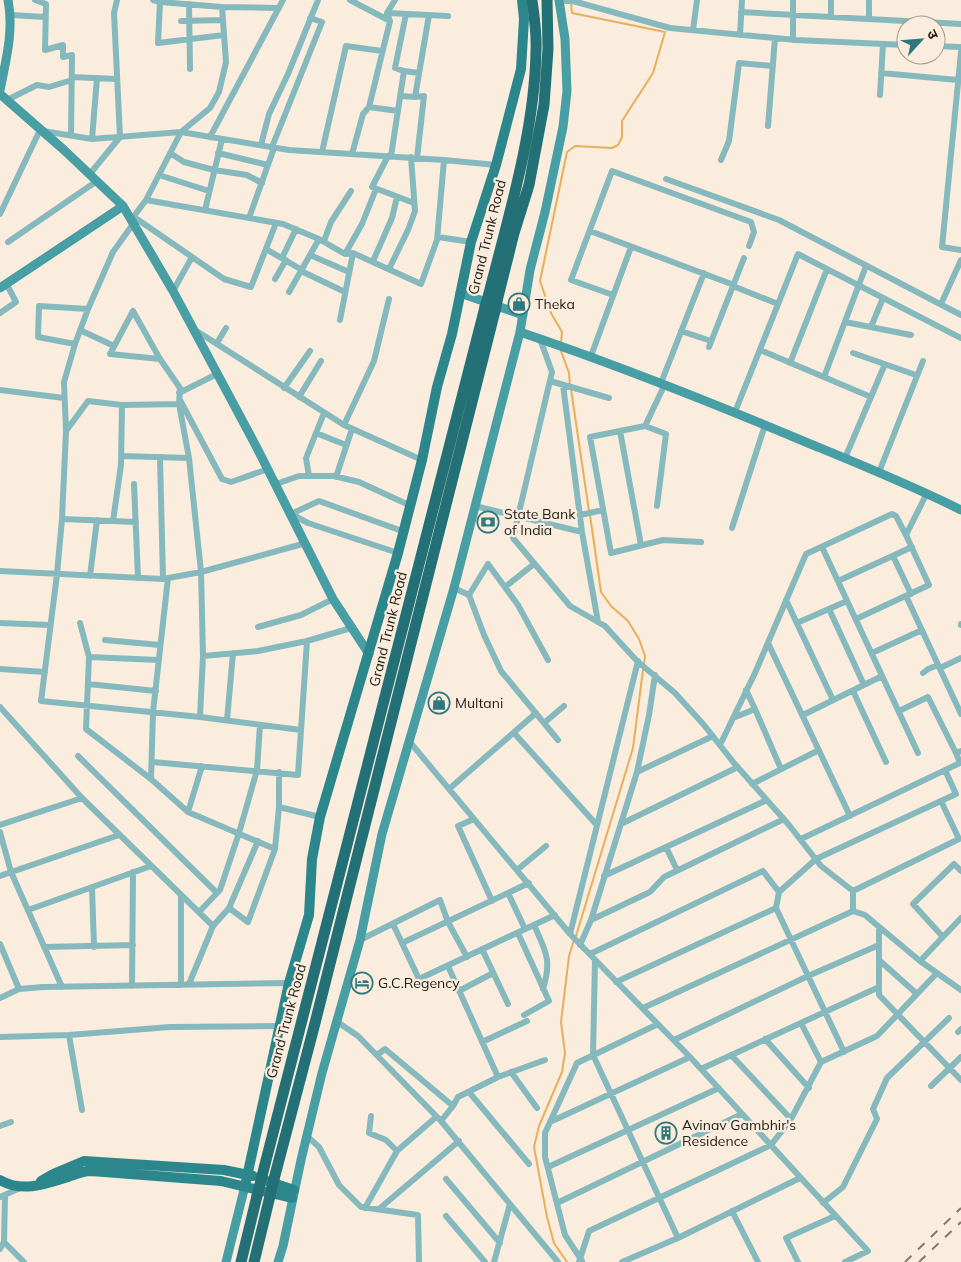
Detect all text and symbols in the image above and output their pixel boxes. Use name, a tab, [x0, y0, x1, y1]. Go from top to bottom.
north arrow	[896, 15, 946, 65]
text: उ	[923, 27, 943, 43]
street label: Grand Trunk Road	[464, 178, 510, 296]
shop icon: Theka	[507, 292, 531, 316]
place label: Theka	[535, 295, 575, 313]
place label: State Bank of India	[504, 505, 576, 539]
bank icon: State Bank of India	[476, 510, 500, 534]
street label: Grand Trunk Road	[365, 570, 411, 688]
shop icon: Multani	[427, 691, 451, 715]
place label: Multani	[455, 694, 503, 712]
street label: Grand Trunk Road	[262, 962, 310, 1080]
hotel icon: G.C.Regency	[350, 971, 374, 995]
place label: G.C.Regency	[378, 974, 460, 992]
place label: Avinav Gambhir's Residence	[682, 1116, 796, 1150]
building icon: Avinav Gambhir's Residence	[654, 1121, 678, 1145]

